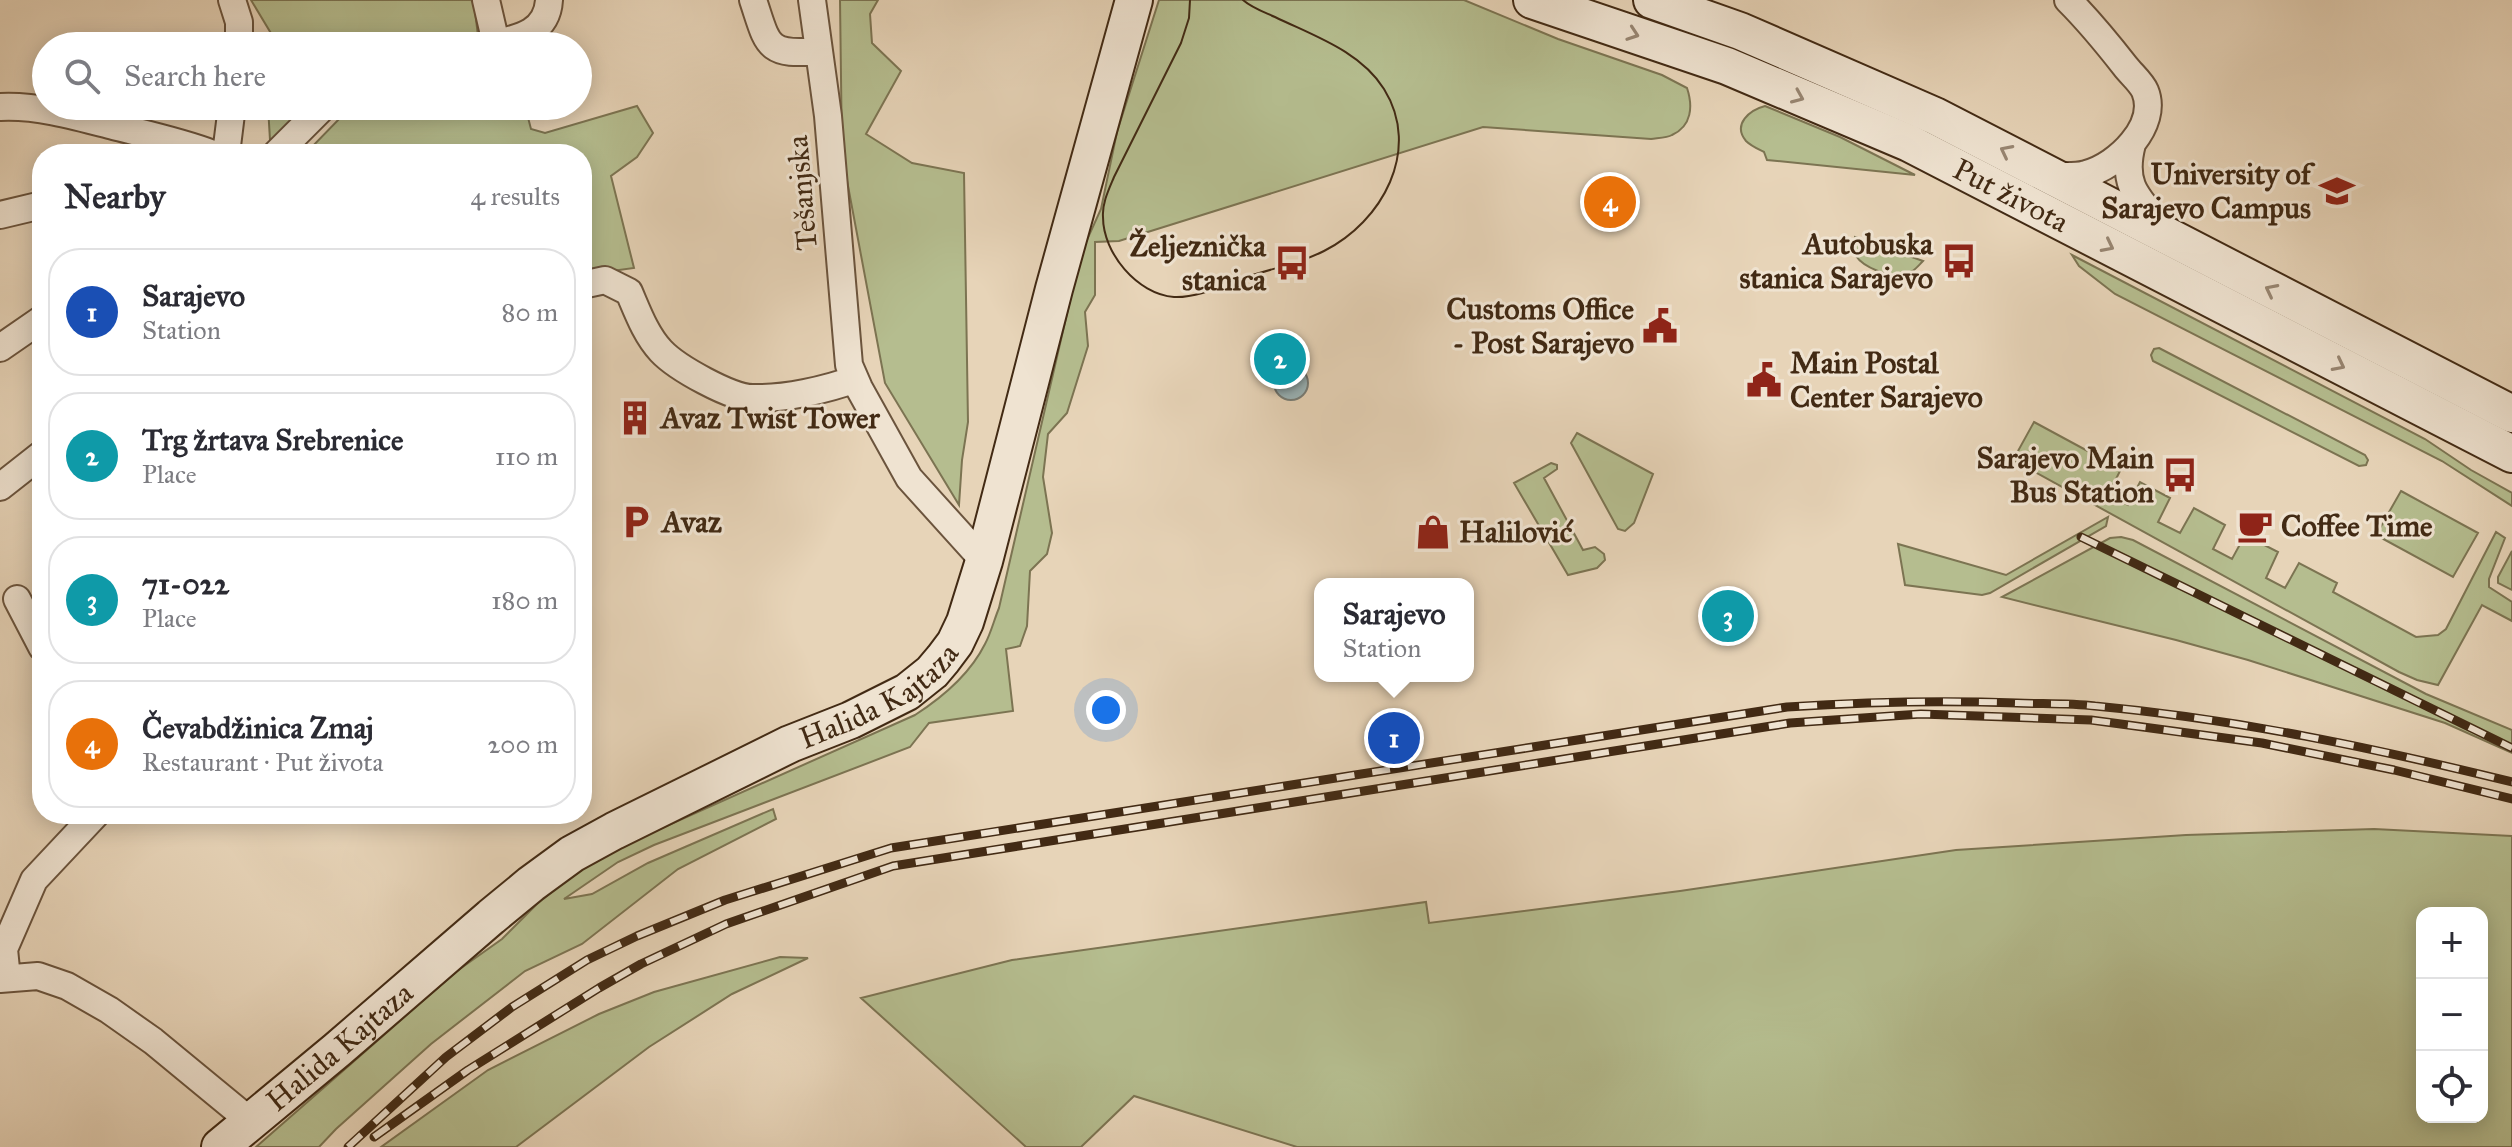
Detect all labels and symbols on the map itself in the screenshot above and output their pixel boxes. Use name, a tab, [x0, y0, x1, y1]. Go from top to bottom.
one-way arrow	[1625, 25, 1639, 41]
one-way arrow	[1790, 87, 1805, 103]
street label: Tešanjska	[779, 134, 825, 252]
one-way arrow	[1999, 146, 2014, 161]
street label: Put života	[1947, 151, 2075, 240]
place label: University of Sarajevo Campus	[2101, 156, 2316, 226]
pin: 4	[1584, 172, 1636, 232]
school or university icon: University of Sarajevo Campus	[2318, 172, 2356, 210]
place label: Autobuska stanica Sarajevo	[1740, 226, 1934, 296]
place label: Željeznička stanica	[1129, 227, 1267, 298]
one-way arrow	[2100, 237, 2114, 252]
bus stop icon: Autobuska stanica Sarajevo	[1940, 242, 1978, 280]
bus stop icon: Željeznička stanica	[1273, 244, 1311, 282]
one-way arrow	[2265, 285, 2280, 300]
place label: Customs Office - Post Sarajevo	[1446, 291, 1634, 361]
public building icon: Customs Office - Post Sarajevo	[1641, 307, 1679, 345]
pin: 2	[1254, 329, 1306, 389]
place label: Main Postal Center Sarajevo	[1790, 345, 1983, 415]
one-way arrow	[2331, 356, 2346, 371]
public building icon: Main Postal Center Sarajevo	[1745, 361, 1783, 399]
building icon: Avaz Twist Tower	[616, 399, 654, 437]
place label: Avaz Twist Tower	[659, 400, 881, 436]
place label: Sarajevo Main Bus Station	[1976, 440, 2155, 510]
bus stop icon: Sarajevo Main Bus Station	[2161, 456, 2199, 494]
parking icon: Avaz	[617, 503, 655, 541]
place label: Avaz	[660, 504, 722, 540]
cafe icon: Coffee Time	[2236, 507, 2274, 545]
place label: Coffee Time	[2281, 508, 2433, 544]
shop icon: Halilović	[1414, 513, 1452, 551]
place label: Halilović	[1459, 514, 1574, 550]
pin: 3	[1702, 586, 1754, 646]
street label: Halida Kajtaza	[794, 636, 966, 757]
your location	[1086, 690, 1126, 730]
pin: 1	[1368, 708, 1420, 768]
street label: Halida Kajtaza	[259, 975, 420, 1119]

